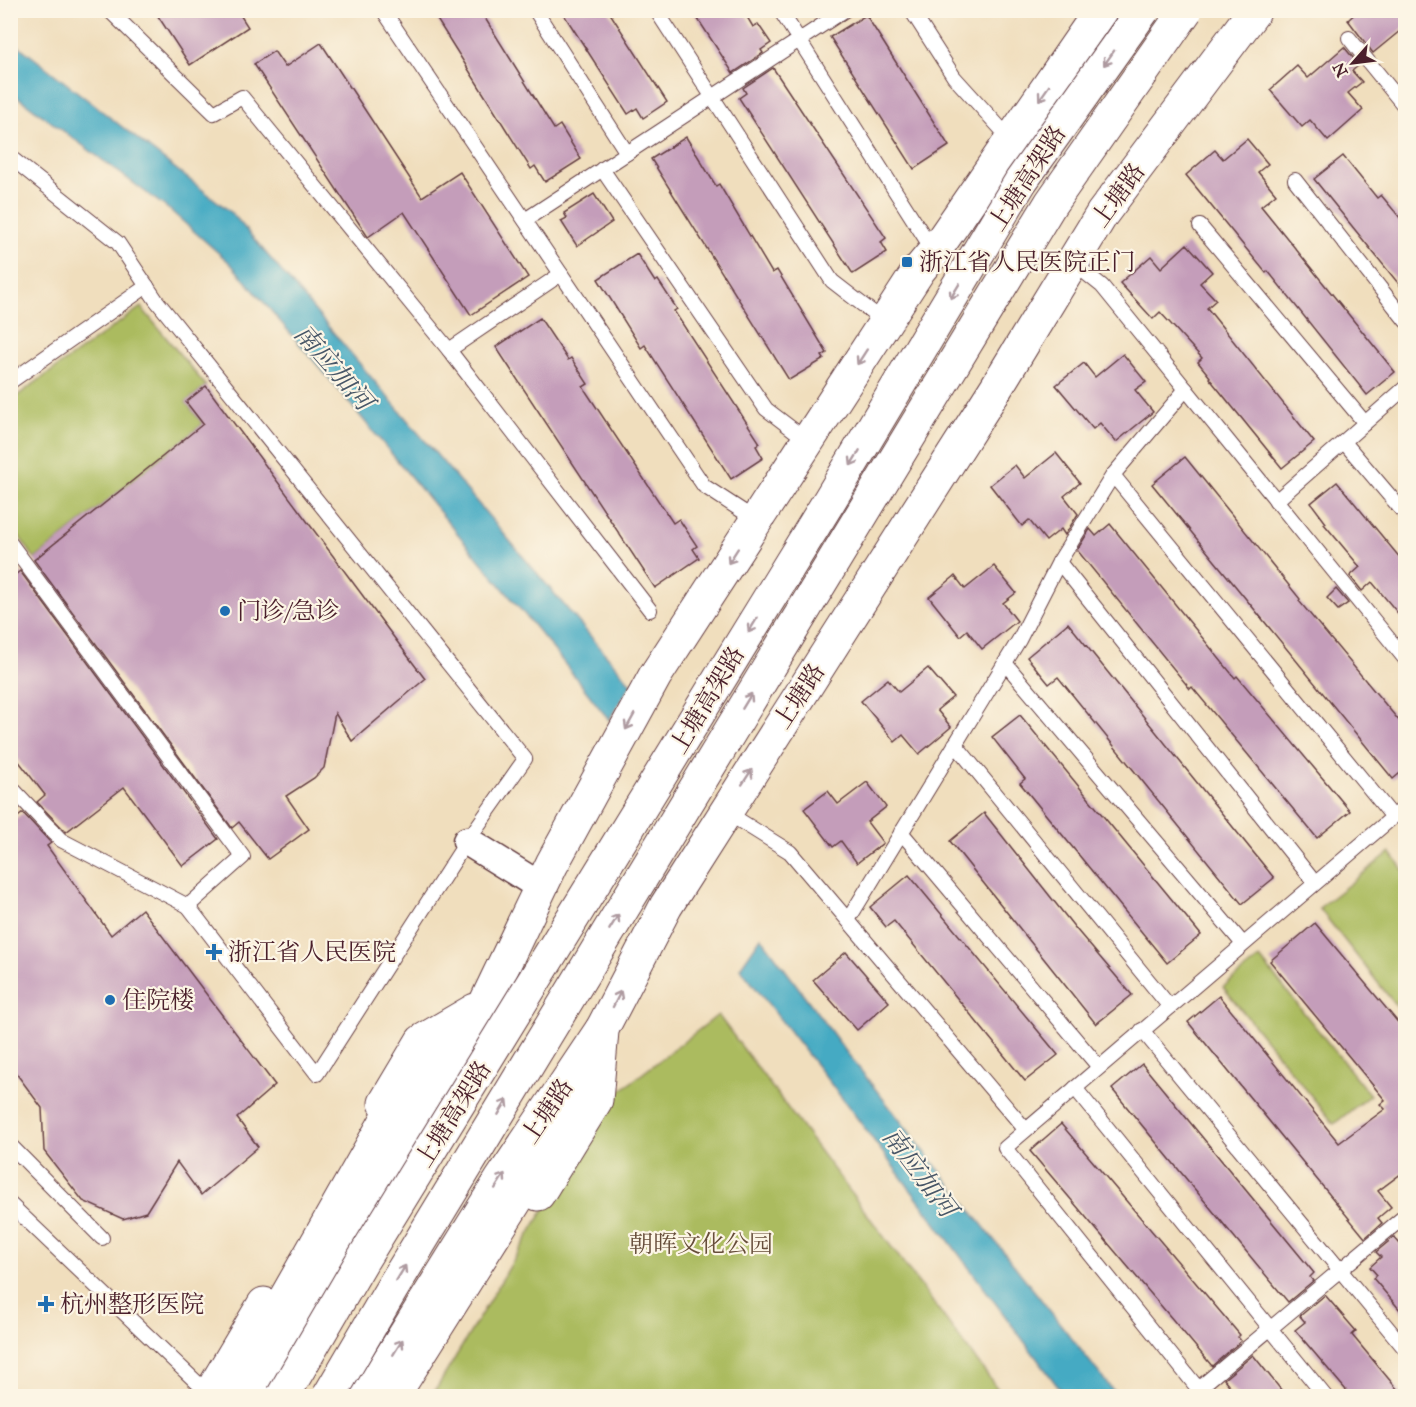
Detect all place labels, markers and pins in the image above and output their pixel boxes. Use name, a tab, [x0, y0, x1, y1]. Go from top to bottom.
place label: 浙江省人民医院正门	[919, 247, 1135, 277]
marker: 浙江省人民医院正门	[900, 255, 914, 269]
place label: 门诊/急诊	[237, 596, 339, 626]
marker: 门诊/急诊	[218, 604, 232, 618]
place label: 浙江省人民医院	[228, 937, 396, 967]
marker: 浙江省人民医院	[205, 943, 223, 961]
place label: 住院楼	[122, 985, 194, 1015]
marker: 住院楼	[103, 993, 117, 1007]
place label: 杭州整形医院	[60, 1289, 204, 1319]
marker: 杭州整形医院	[37, 1295, 55, 1313]

